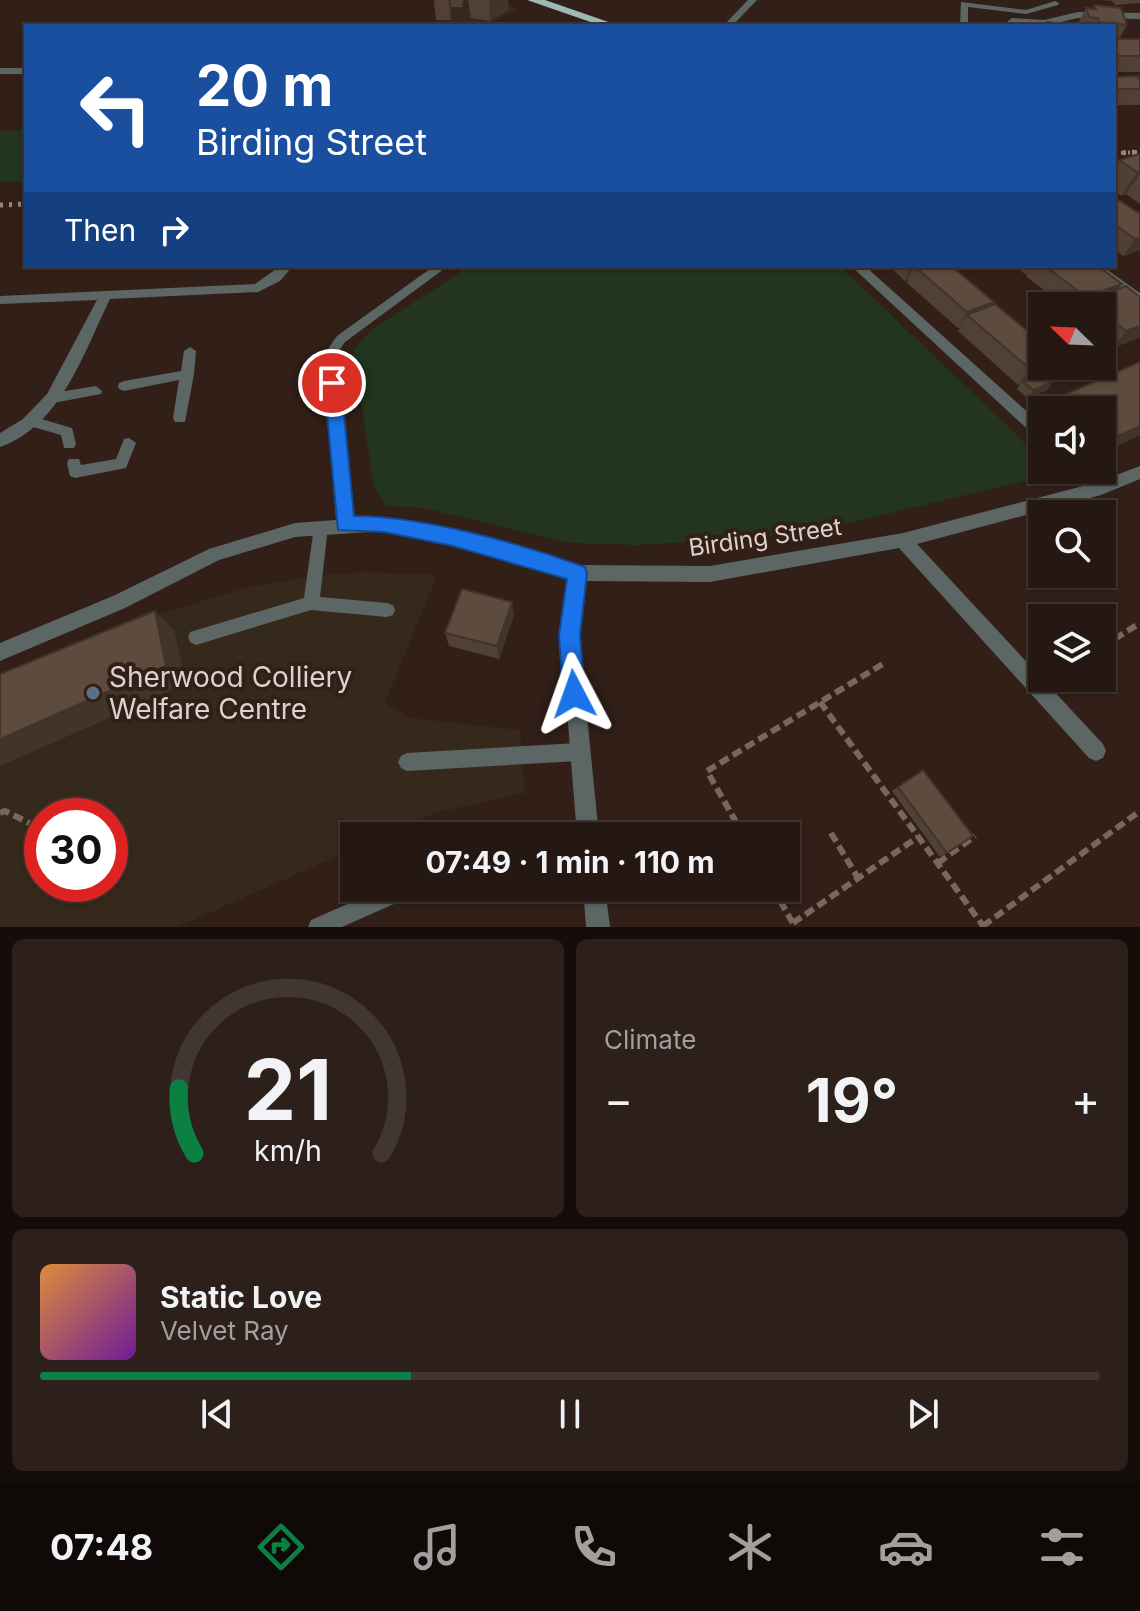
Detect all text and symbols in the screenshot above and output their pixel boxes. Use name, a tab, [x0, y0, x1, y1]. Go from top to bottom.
text: 20 m	[196, 52, 333, 120]
icon: left	[64, 56, 168, 160]
text: Birding Street	[196, 120, 427, 164]
icon: right	[152, 208, 196, 252]
text: Then	[64, 212, 136, 248]
north arrow	[1028, 292, 1116, 380]
map controls	[1028, 292, 1116, 692]
pin	[298, 349, 366, 417]
icon: arrive	[310, 361, 354, 405]
button: sound	[1028, 396, 1116, 484]
button: search	[1028, 500, 1116, 588]
street label: Birding Street	[687, 512, 843, 562]
button: layers	[1028, 604, 1116, 692]
position arrow	[532, 652, 616, 736]
place label: Sherwood Colliery Welfare Centre	[109, 660, 352, 726]
marker: Sherwood Colliery Welfare Centre	[84, 684, 102, 702]
speed limit sign: 30	[24, 798, 128, 902]
text: 07:49 · 1 min · 110 m	[425, 844, 715, 880]
text: Climate	[604, 1024, 696, 1055]
text: 21	[244, 1039, 332, 1140]
text: 19°	[806, 1064, 898, 1136]
text: −	[604, 1073, 633, 1127]
text: +	[1071, 1073, 1100, 1127]
text: km/h	[254, 1133, 322, 1168]
text: Static Love	[160, 1279, 322, 1315]
text: Velvet Ray	[160, 1315, 289, 1346]
icon: previous	[195, 1392, 239, 1436]
icon: pause	[548, 1392, 592, 1436]
icon: next	[901, 1392, 945, 1436]
icon: directions	[253, 1519, 309, 1575]
icon: music	[409, 1519, 465, 1575]
icon: phone	[566, 1519, 622, 1575]
icon: climate	[722, 1519, 778, 1575]
icon: car	[878, 1519, 934, 1575]
icon: filters	[1034, 1519, 1090, 1575]
text: 07:48	[50, 1525, 153, 1569]

